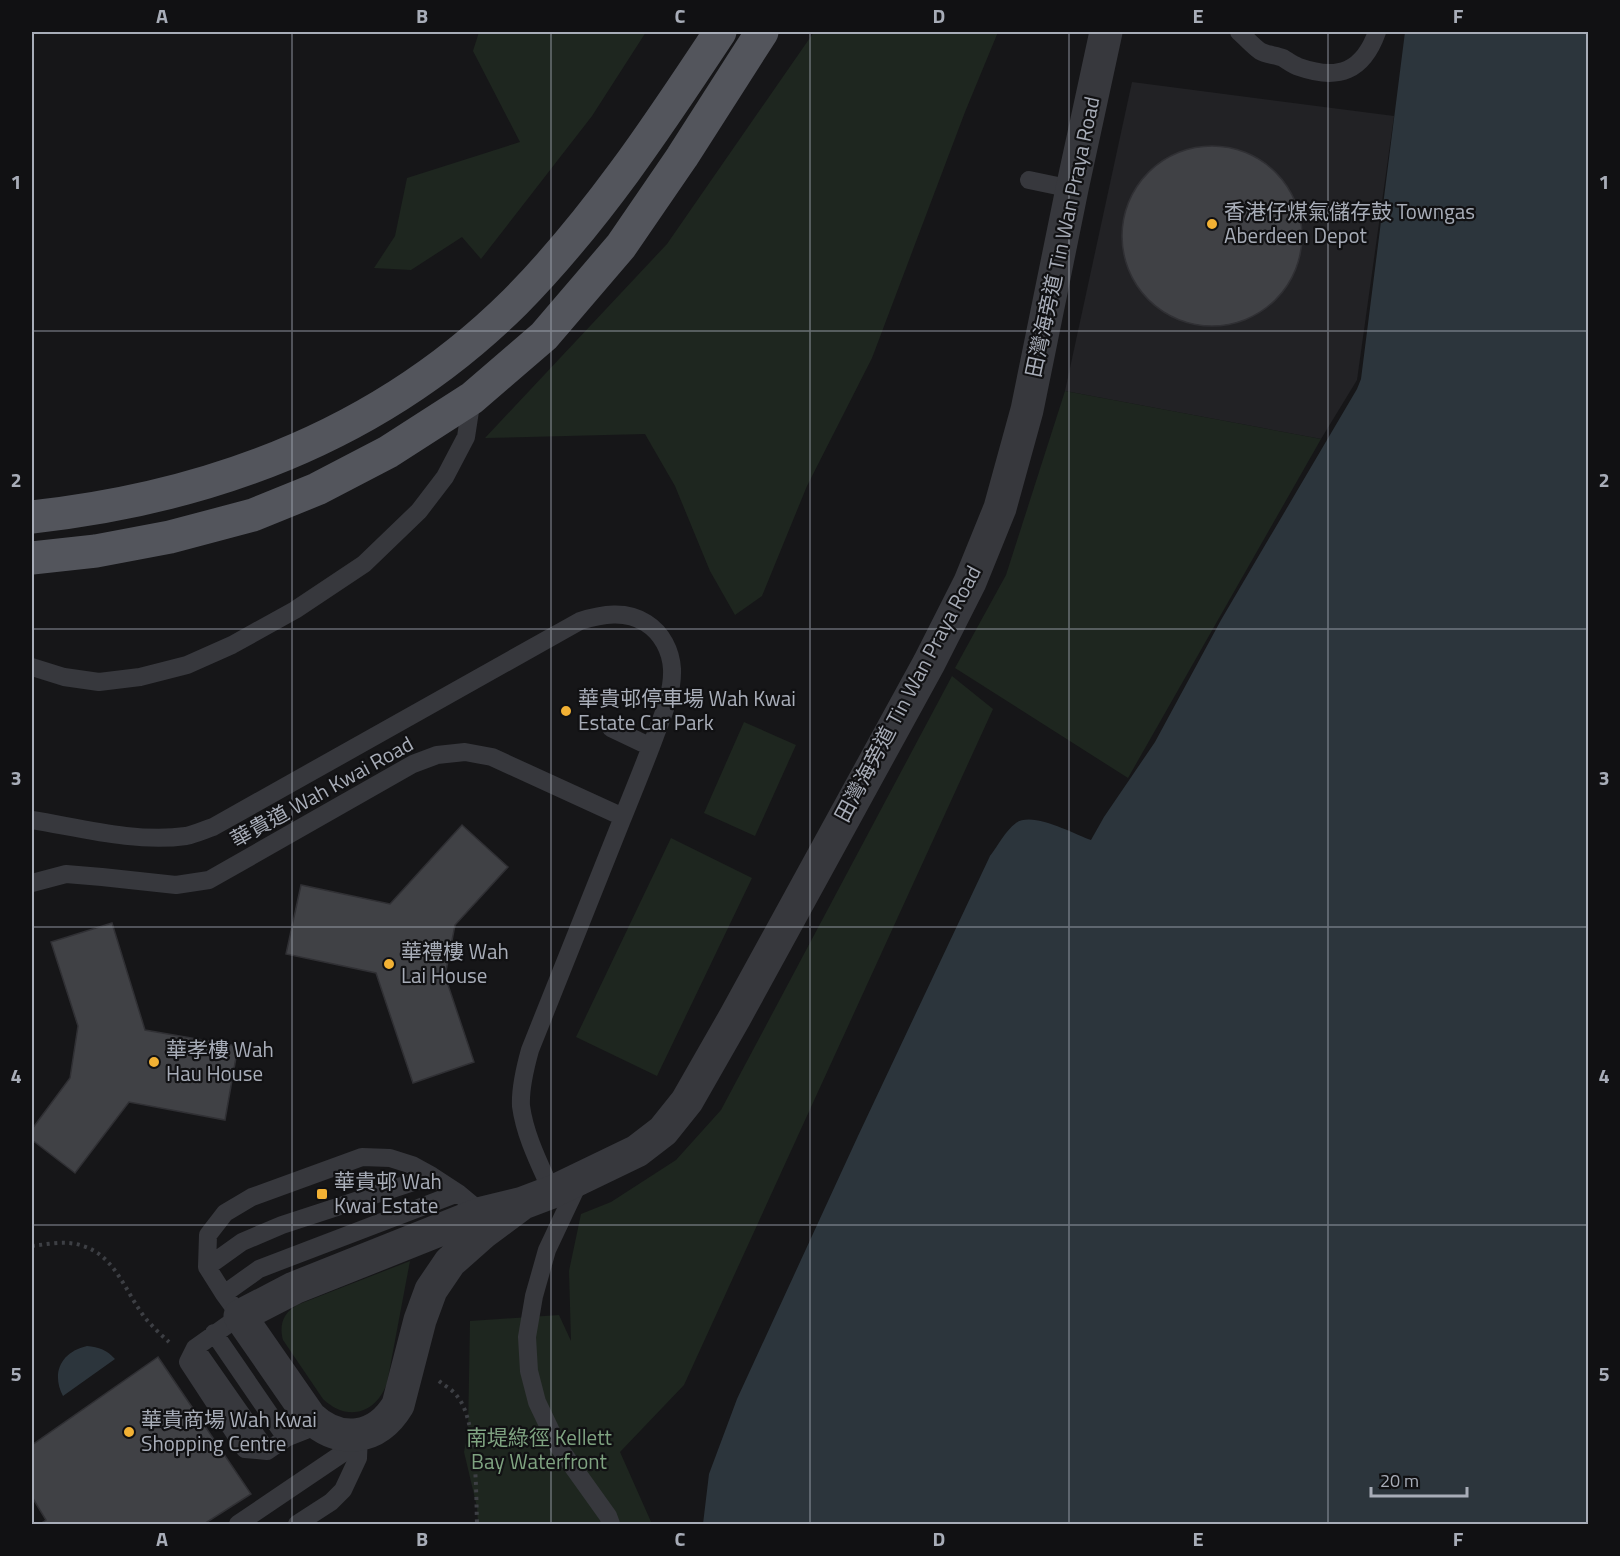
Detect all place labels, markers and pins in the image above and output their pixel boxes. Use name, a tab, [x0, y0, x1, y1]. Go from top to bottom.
place label: 香港仔煤氣儲存鼓 Towngas Aberdeen Depot	[1224, 195, 1475, 251]
marker: 香港仔煤氣儲存鼓 Towngas Aberdeen Depot	[1205, 217, 1219, 231]
place label: 華貴邨停車場 Wah Kwai Estate Car Park	[578, 682, 796, 738]
marker: 華貴邨停車場 Wah Kwai Estate Car Park	[559, 704, 573, 718]
place label: 華禮樓 Wah Lai House	[401, 935, 509, 991]
marker: 華禮樓 Wah Lai House	[382, 957, 396, 971]
place label: 華孝樓 Wah Hau House	[166, 1033, 274, 1089]
marker: 華孝樓 Wah Hau House	[147, 1055, 161, 1069]
place label: 華貴邨 Wah Kwai Estate	[334, 1165, 442, 1221]
marker: 華貴邨 Wah Kwai Estate	[315, 1187, 329, 1201]
place label: 華貴商場 Wah Kwai Shopping Centre	[141, 1403, 317, 1459]
marker: 華貴商場 Wah Kwai Shopping Centre	[122, 1425, 136, 1439]

